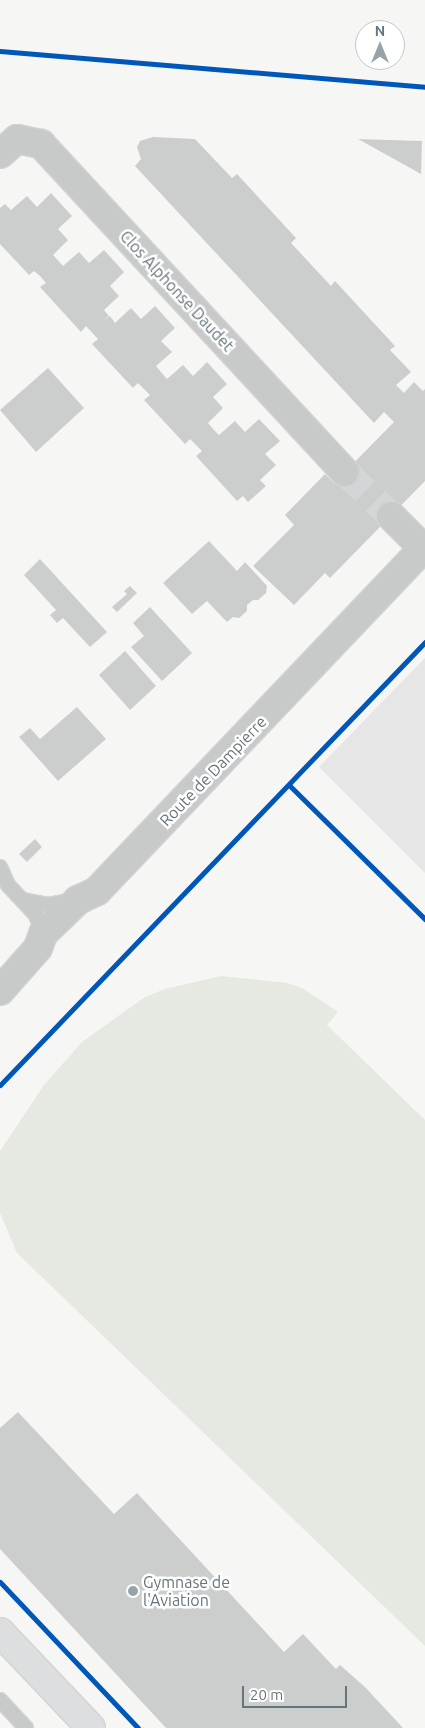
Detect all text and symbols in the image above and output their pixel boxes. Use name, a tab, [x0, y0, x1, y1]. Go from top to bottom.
north arrow	[355, 20, 405, 70]
text: N	[375, 23, 385, 39]
street label: Clos Alphonse Daudet	[116, 227, 238, 355]
street label: Route de Dampierre	[156, 712, 270, 830]
place label: Gymnase de l'Aviation	[143, 1572, 230, 1610]
marker: Gymnase de l'Aviation	[127, 1585, 139, 1597]
scale bar	[245, 1676, 350, 1708]
text: 20 m	[250, 1686, 283, 1703]

